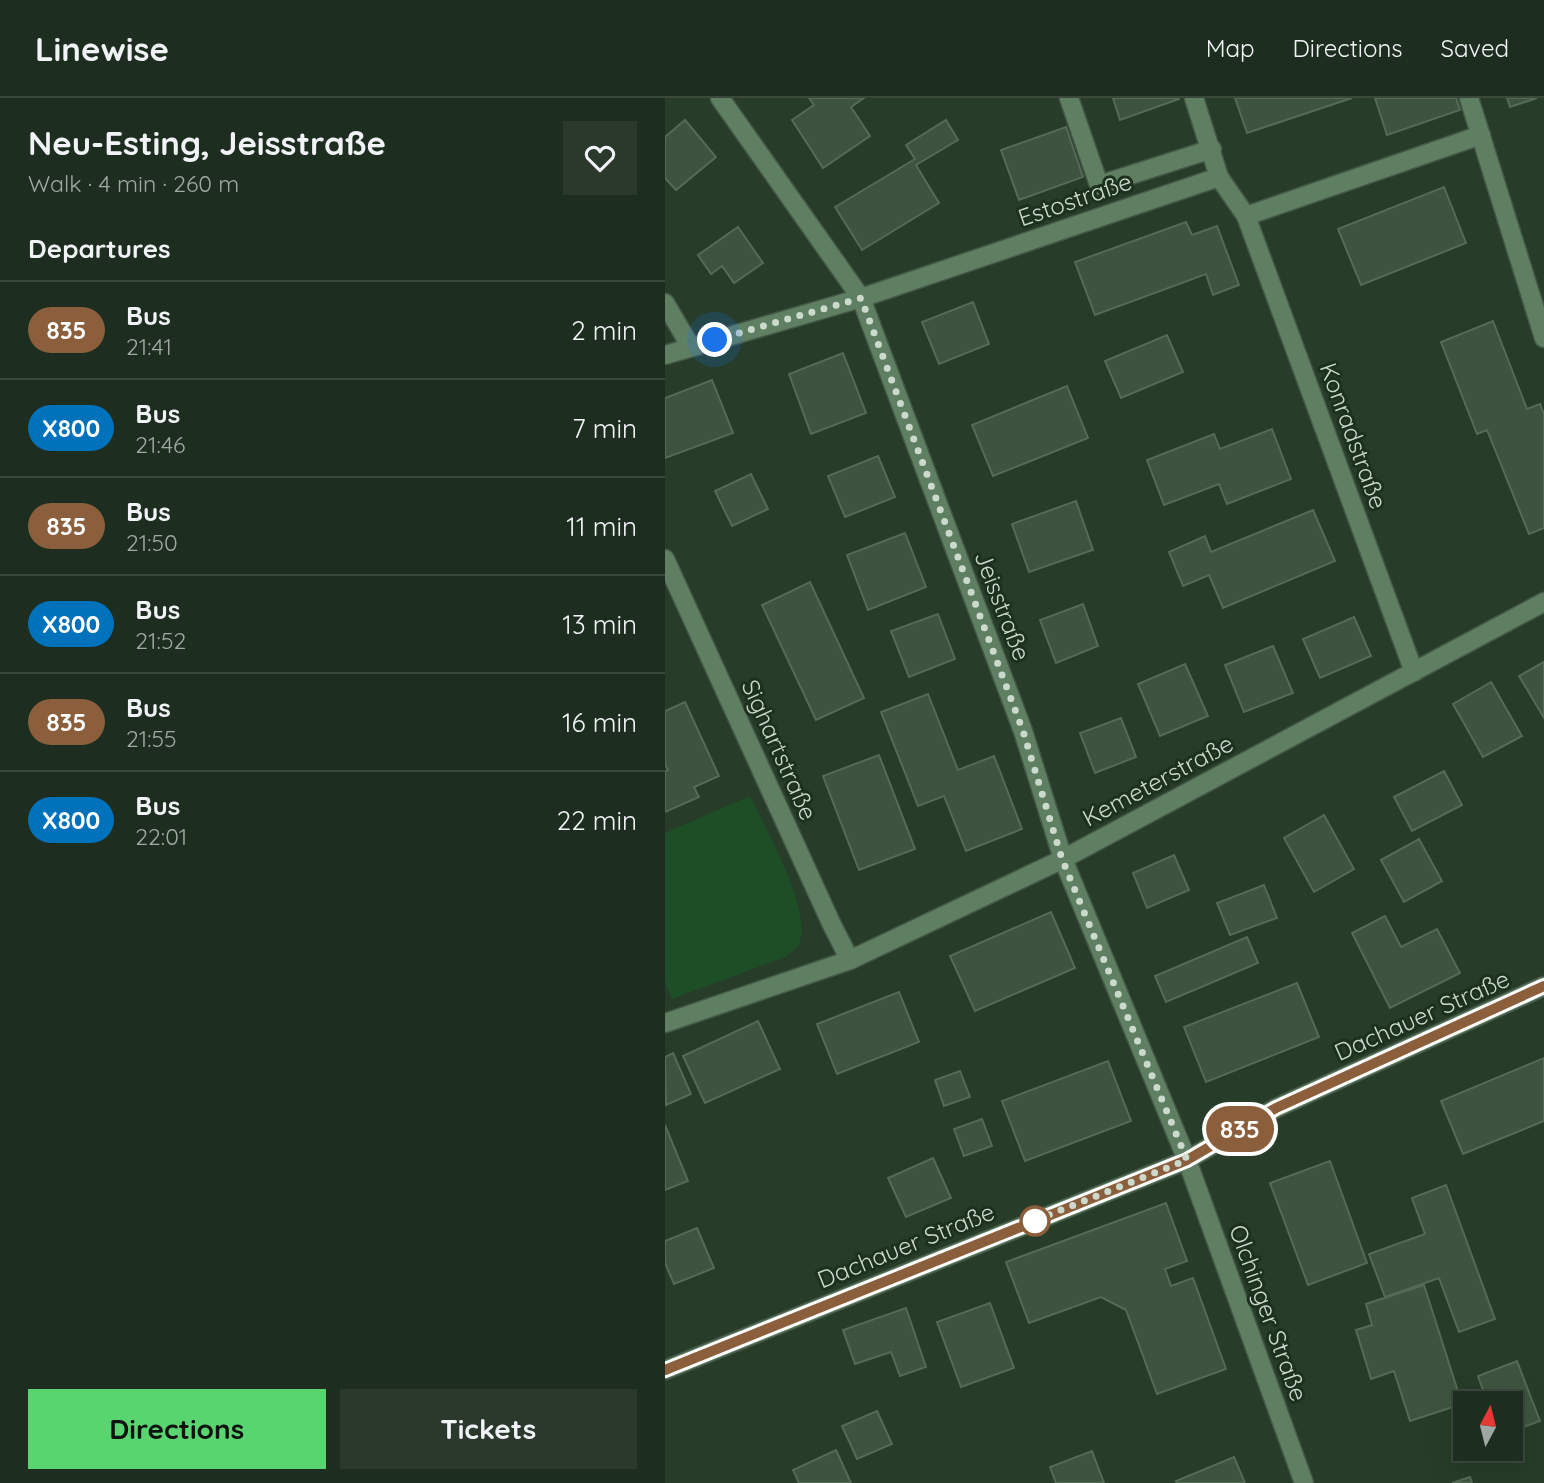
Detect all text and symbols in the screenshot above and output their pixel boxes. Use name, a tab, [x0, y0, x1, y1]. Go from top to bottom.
text: Linewise	[35, 28, 169, 69]
text: Map	[1206, 33, 1255, 63]
text: Directions	[1293, 33, 1403, 63]
text: Saved	[1441, 33, 1509, 63]
button: heart	[563, 121, 637, 195]
text: Neu-Esting, Jeisstraße	[28, 122, 386, 163]
street label: Estostraße	[1014, 166, 1136, 233]
text: Walk · 4 min · 260 m	[28, 169, 239, 198]
text: Departures	[28, 232, 171, 265]
text: Bus	[126, 299, 171, 332]
text: 2 min	[571, 314, 637, 347]
text: 835	[47, 315, 86, 345]
your location	[697, 322, 732, 357]
text: 21:41	[126, 332, 172, 361]
street label: Konradstraße	[1314, 359, 1394, 513]
text: Bus	[135, 397, 180, 430]
text: 7 min	[572, 412, 637, 445]
text: X800	[42, 413, 100, 443]
text: 21:46	[135, 430, 185, 459]
text: Bus	[126, 495, 171, 528]
text: 11 min	[566, 510, 637, 543]
text: 835	[47, 511, 86, 541]
text: 21:50	[126, 528, 178, 557]
street label: Jeisstraße	[968, 547, 1037, 665]
text: Bus	[135, 593, 180, 626]
text: 13 min	[562, 608, 637, 641]
text: X800	[42, 609, 100, 639]
text: 21:52	[135, 626, 186, 655]
street label: Sighartstraße	[736, 675, 824, 824]
text: Bus	[126, 691, 171, 724]
text: 16 min	[562, 706, 637, 739]
text: 835	[47, 707, 86, 737]
text: 21:55	[126, 724, 177, 753]
street label: Kemeterstraße	[1077, 728, 1238, 832]
text: Bus	[135, 789, 180, 822]
text: 22 min	[557, 804, 637, 837]
text: X800	[42, 805, 100, 835]
text: 22:01	[135, 822, 187, 851]
street label: Dachauer Straße	[1329, 963, 1514, 1067]
line badge: 835	[1200, 1106, 1280, 1152]
text: 835	[1220, 1114, 1260, 1144]
street label: Dachauer Straße	[813, 1196, 999, 1294]
unlabelled marker	[1020, 1206, 1050, 1236]
street label: Olchinger Straße	[1223, 1220, 1315, 1405]
button: Directions	[28, 1389, 326, 1469]
button: Tickets	[340, 1389, 637, 1469]
north arrow	[1453, 1391, 1523, 1461]
map controls	[1453, 1391, 1523, 1461]

